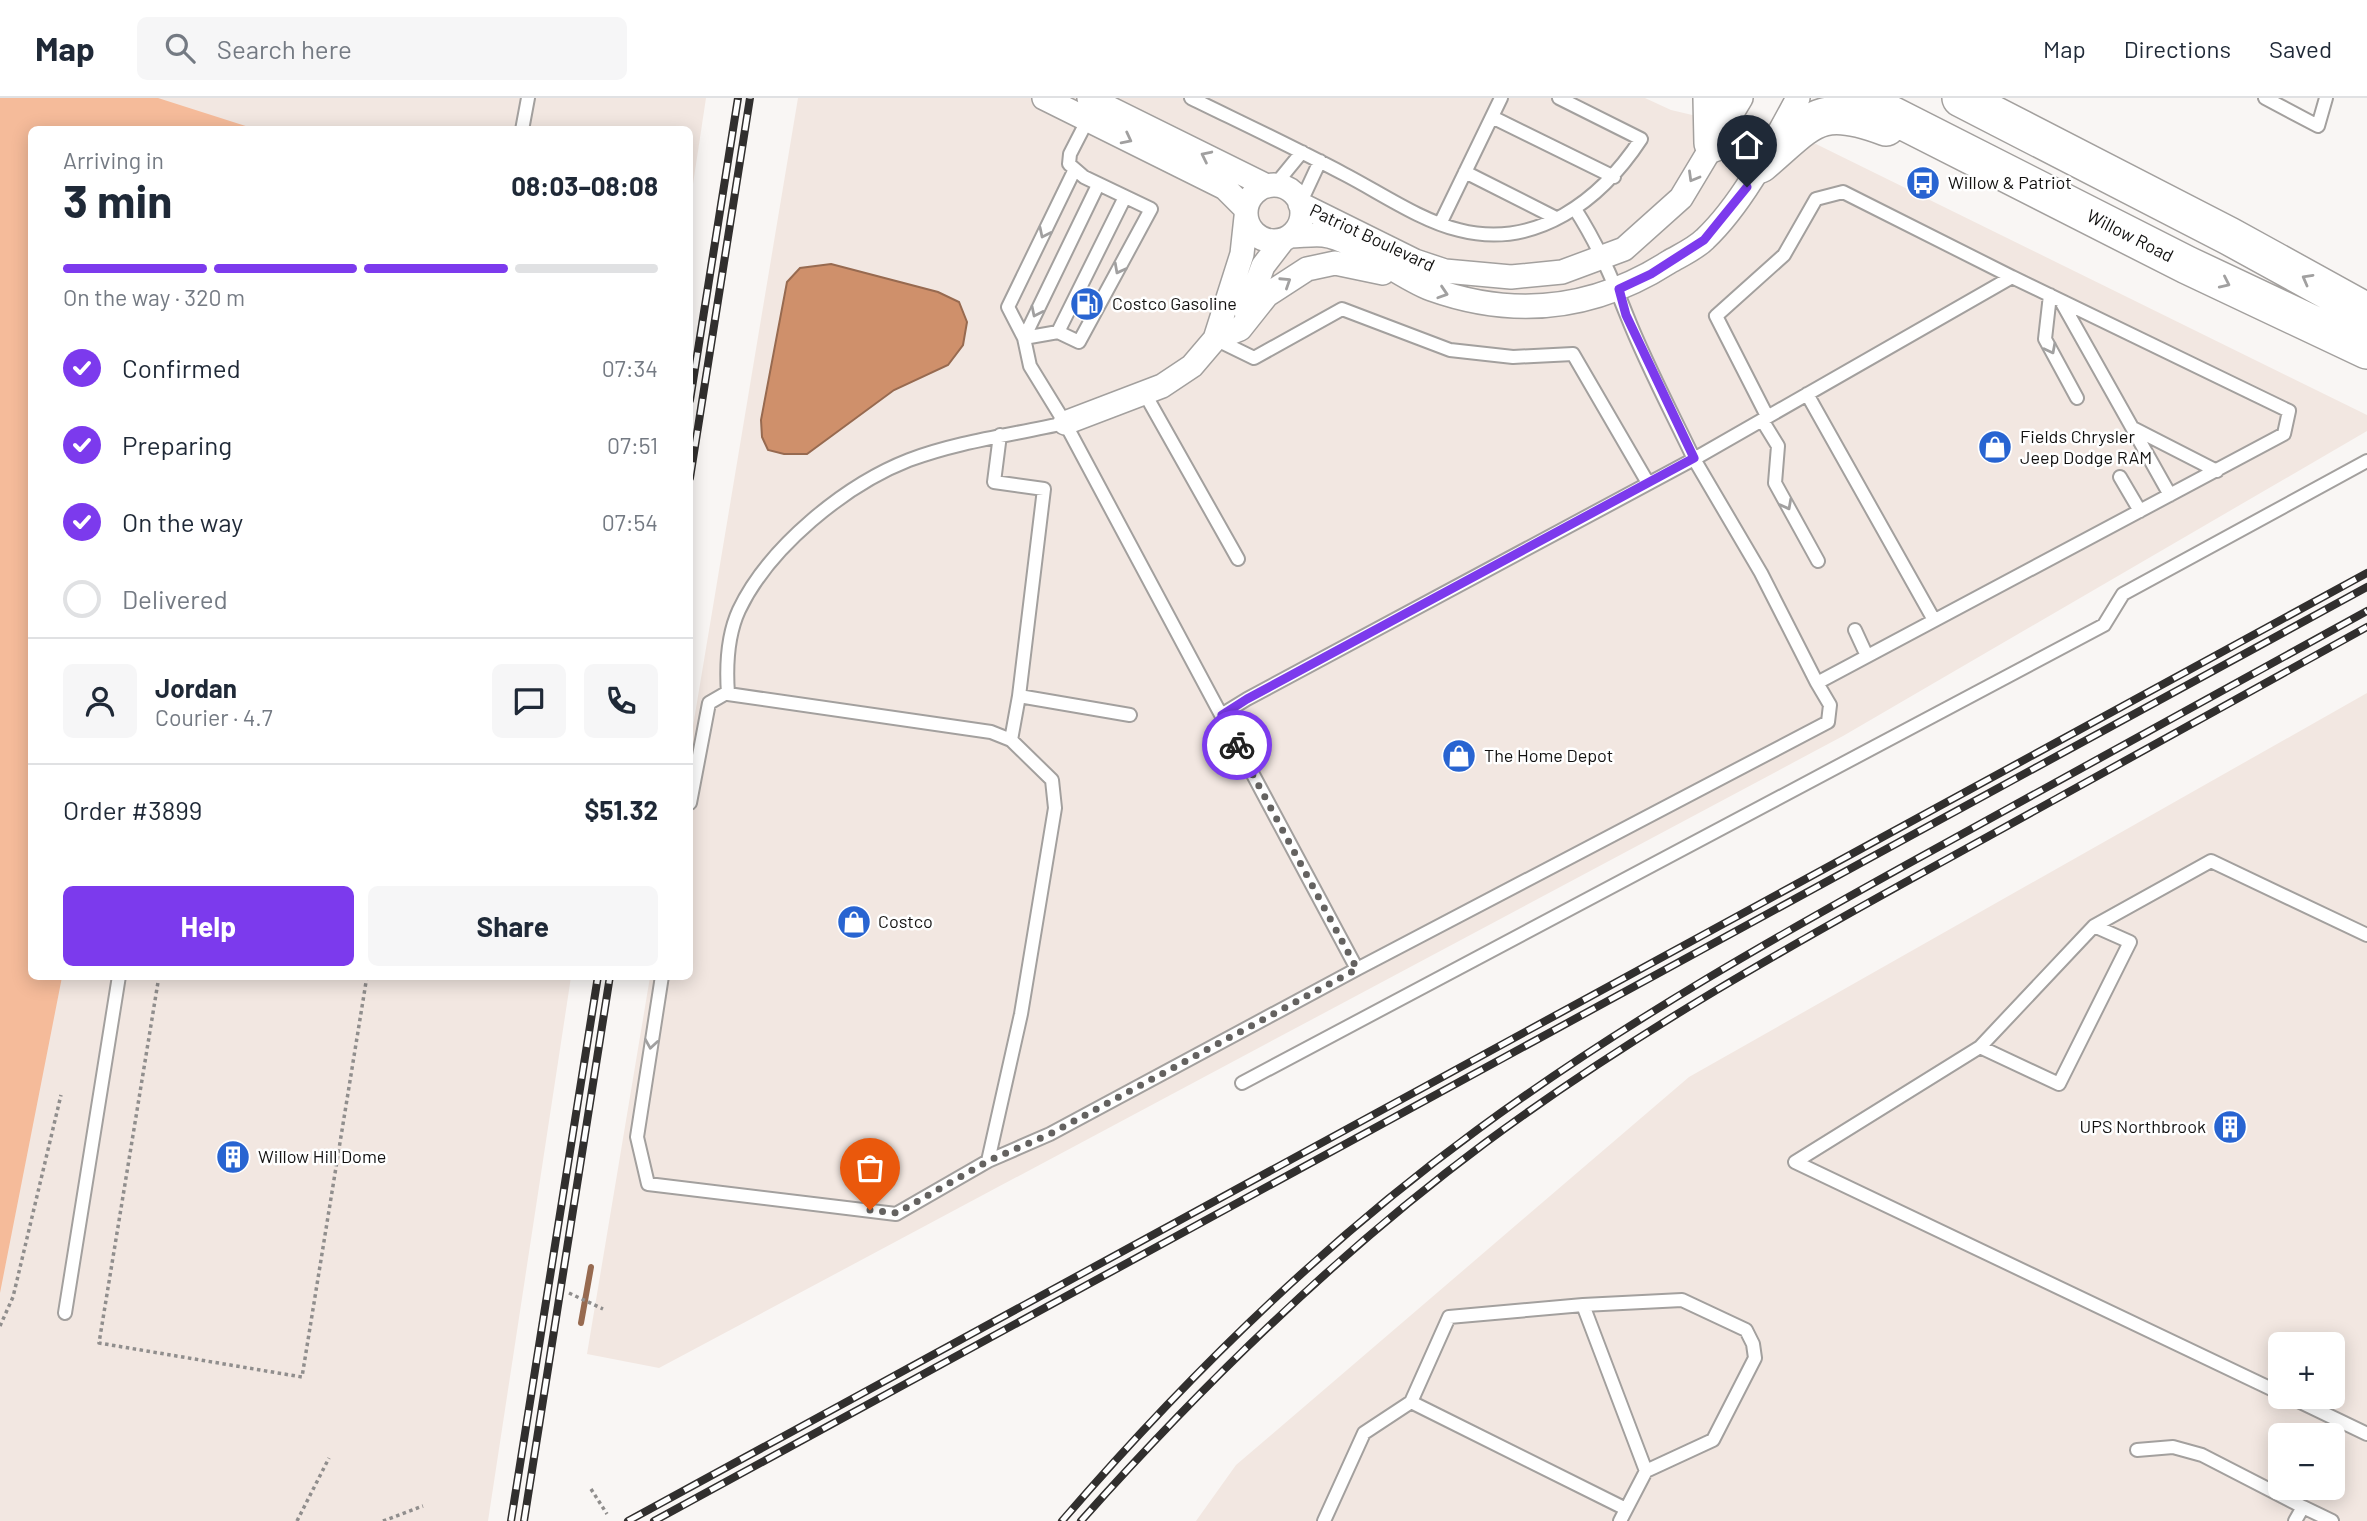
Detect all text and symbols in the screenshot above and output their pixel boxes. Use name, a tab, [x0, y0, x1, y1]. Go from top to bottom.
search box	[137, 17, 627, 80]
text: Map	[35, 28, 95, 68]
icon: search	[161, 29, 199, 67]
text: Search here	[217, 33, 352, 64]
text: Map	[2043, 34, 2086, 63]
text: Directions	[2124, 34, 2231, 63]
text: Saved	[2269, 34, 2332, 63]
pin	[1717, 115, 1777, 187]
icon: home	[1728, 126, 1766, 164]
one-way arrow	[1120, 130, 1133, 144]
text: Arriving in	[63, 146, 164, 174]
one-way arrow	[1201, 150, 1213, 164]
bus stop icon: Willow & Patriot	[1904, 164, 1942, 202]
text: 08:03–08:08	[511, 170, 658, 201]
one-way arrow	[1688, 170, 1701, 183]
place label: Willow & Patriot	[1948, 171, 2072, 193]
text: 3 min	[63, 172, 172, 227]
street label: Patriot Boulevard	[1306, 199, 1438, 276]
street label: Willow Road	[2083, 204, 2178, 266]
one-way arrow	[1039, 226, 1053, 238]
one-way arrow	[1114, 262, 1127, 274]
one-way arrow	[2302, 274, 2315, 287]
one-way arrow	[2218, 275, 2230, 289]
one-way arrow	[1278, 278, 1291, 290]
text: On the way · 320 m	[63, 283, 245, 311]
one-way arrow	[1437, 284, 1449, 299]
fuel station icon: Costco Gasoline	[1068, 285, 1106, 323]
place label: Costco Gasoline	[1112, 292, 1237, 314]
one-way arrow	[1031, 305, 1045, 317]
one-way arrow	[2042, 342, 2056, 354]
icon: check	[63, 349, 101, 387]
text: Confirmed	[122, 352, 241, 383]
text: 07:34	[602, 354, 658, 382]
place label: Fields Chrysler Jeep Dodge RAM	[2020, 425, 2152, 468]
icon: check	[63, 426, 101, 464]
shop icon: Fields Chrysler Jeep Dodge RAM	[1976, 428, 2014, 466]
text: Preparing	[122, 429, 232, 460]
text: 07:51	[607, 431, 658, 459]
one-way arrow	[1779, 498, 1792, 510]
icon: check	[63, 503, 101, 541]
text: On the way	[122, 506, 243, 537]
text: 07:54	[602, 508, 658, 536]
text: Delivered	[122, 583, 228, 614]
button: person	[63, 664, 137, 738]
button: chat	[492, 664, 566, 738]
button: phone	[584, 664, 658, 738]
text: Jordan	[155, 672, 237, 703]
text: Courier · 4.7	[155, 703, 273, 731]
courier	[1202, 710, 1272, 780]
icon: bike	[1218, 726, 1256, 764]
shop icon: The Home Depot	[1440, 737, 1478, 775]
place label: The Home Depot	[1484, 744, 1613, 766]
text: Order #3899	[63, 794, 202, 825]
text: $51.32	[585, 794, 658, 825]
button: Help	[63, 886, 354, 966]
button: Share	[368, 886, 658, 966]
shop icon: Costco	[835, 903, 873, 941]
place label: Costco	[878, 910, 933, 932]
one-way arrow	[644, 1038, 659, 1050]
building icon: UPS Northbrook	[2211, 1108, 2249, 1146]
place label: UPS Northbrook	[2080, 1115, 2206, 1137]
building icon: Willow Hill Dome	[214, 1138, 252, 1176]
pin	[840, 1138, 900, 1210]
place label: Willow Hill Dome	[258, 1145, 386, 1167]
icon: bag	[851, 1149, 889, 1187]
map controls	[2268, 1332, 2345, 1500]
button: +	[2268, 1332, 2345, 1409]
button: −	[2268, 1423, 2345, 1500]

